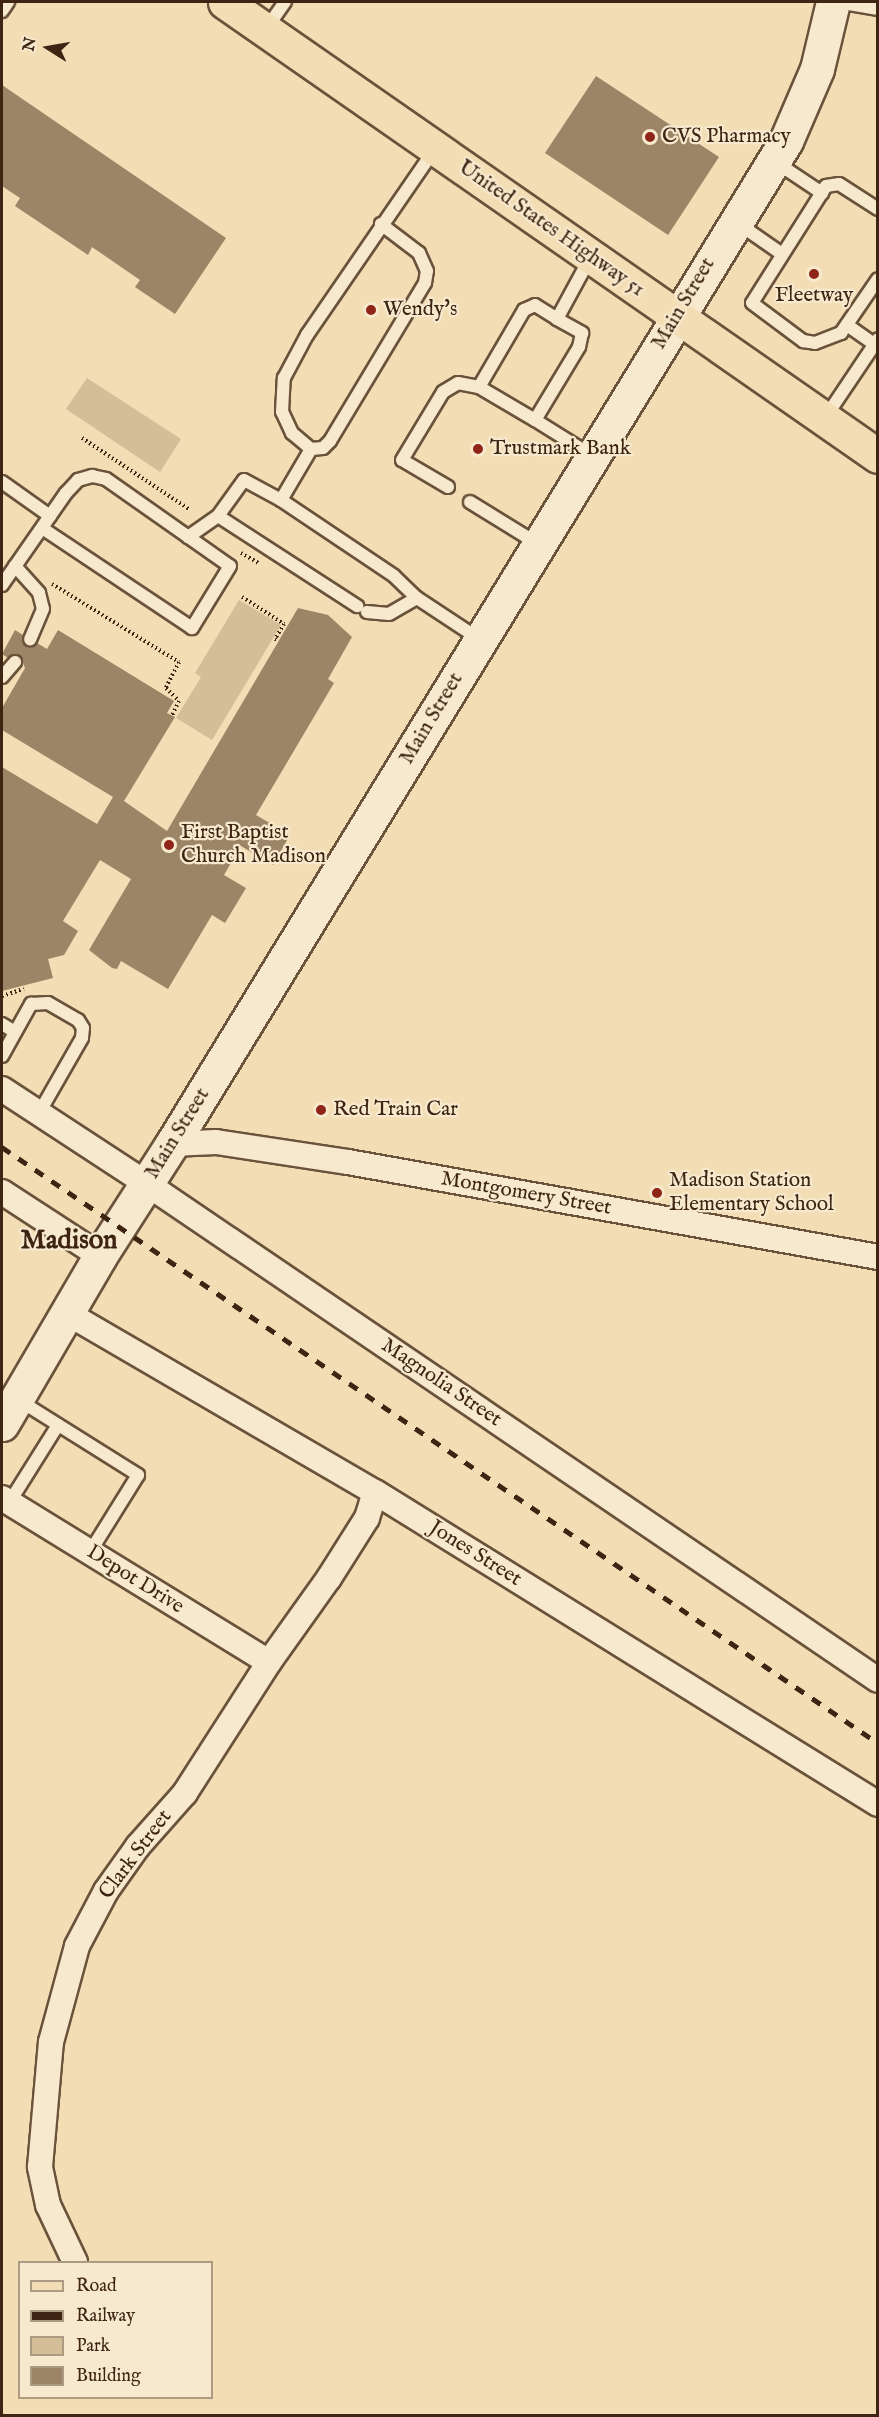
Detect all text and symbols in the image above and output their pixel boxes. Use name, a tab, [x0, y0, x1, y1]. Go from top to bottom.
north arrow	[18, 18, 78, 78]
text: N	[19, 36, 41, 53]
place label: CVS Pharmacy	[662, 124, 791, 150]
marker: CVS Pharmacy	[643, 130, 657, 144]
street label: United States Highway 51	[453, 155, 649, 303]
street label: Main Street	[647, 254, 721, 354]
marker: Fleetway	[807, 267, 821, 281]
place label: Fleetway	[775, 283, 853, 309]
place label: Wendy's	[383, 297, 457, 323]
marker: Wendy's	[364, 303, 378, 317]
place label: Trustmark Bank	[490, 436, 631, 462]
marker: Trustmark Bank	[471, 442, 485, 456]
street label: Main Street	[395, 669, 469, 769]
place label: First Baptist Church Madison	[181, 820, 326, 870]
marker: First Baptist Church Madison	[162, 838, 176, 852]
street label: Main Street	[140, 1084, 216, 1184]
place label: Red Train Car	[333, 1097, 458, 1123]
marker: Red Train Car	[314, 1103, 328, 1117]
street label: Montgomery Street	[439, 1167, 613, 1221]
place label: Madison Station Elementary School	[669, 1168, 834, 1218]
marker: Madison Station Elementary School	[650, 1186, 664, 1200]
district label: Madison	[20, 1226, 118, 1258]
street label: Magnolia Street	[376, 1333, 506, 1433]
street label: Jones Street	[424, 1516, 526, 1592]
street label: Depot Drive	[82, 1540, 188, 1620]
street label: Clark Street	[94, 1805, 178, 1905]
legend	[18, 2261, 213, 2399]
text: Road	[76, 2275, 117, 2298]
text: Railway	[76, 2305, 135, 2328]
text: Park	[76, 2335, 110, 2358]
text: Building	[76, 2365, 141, 2388]

